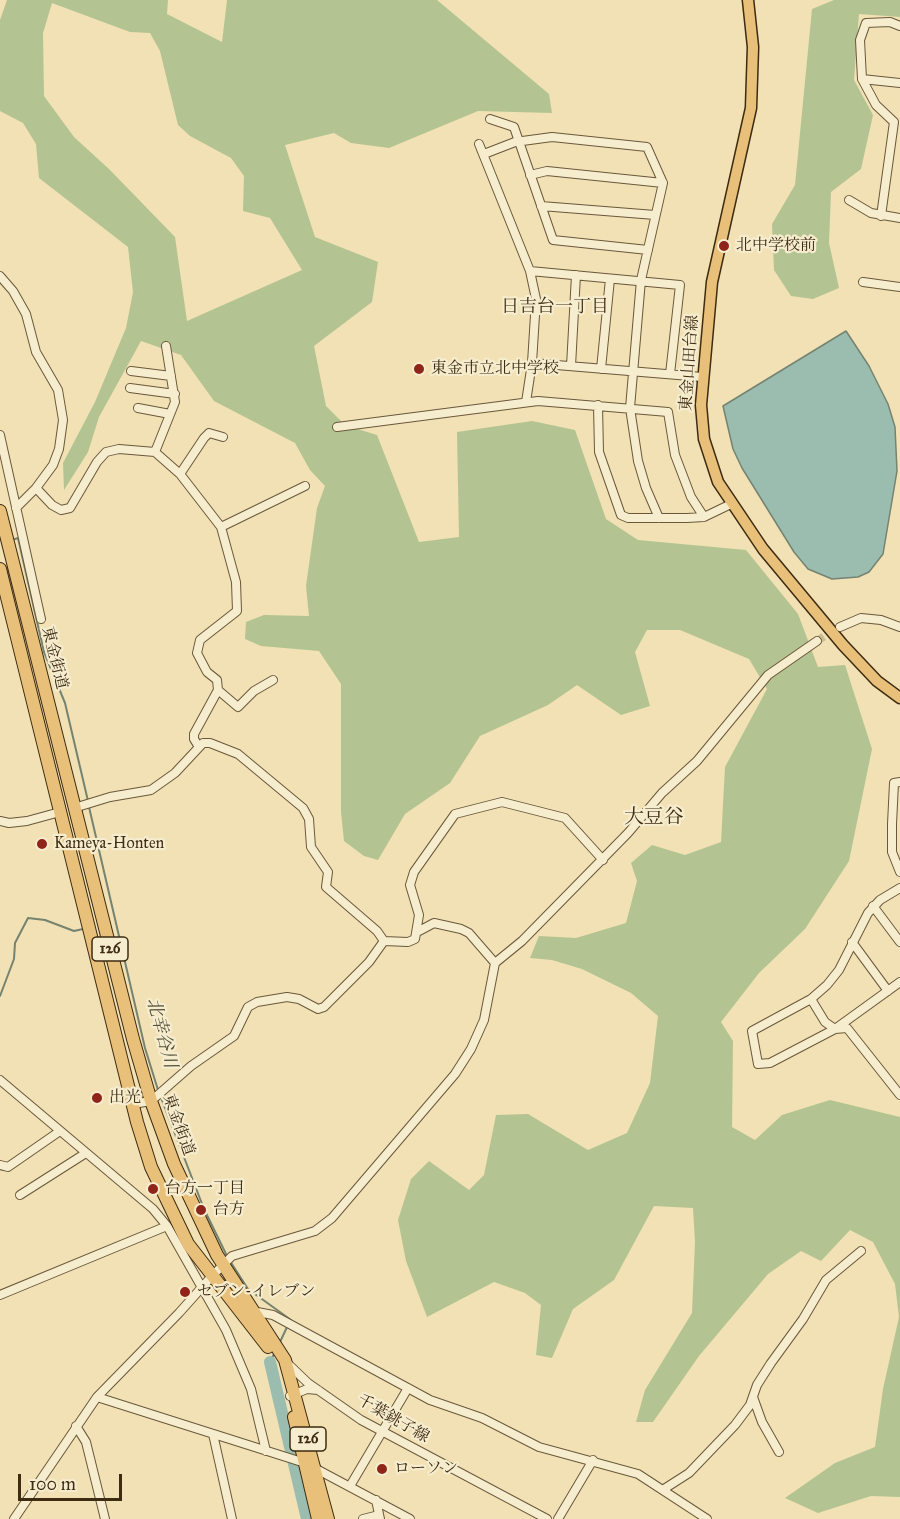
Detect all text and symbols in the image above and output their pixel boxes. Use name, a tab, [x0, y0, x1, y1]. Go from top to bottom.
place label: 北中学校前	[736, 236, 816, 256]
marker: 北中学校前	[717, 239, 731, 253]
district label: 日吉台一丁目	[501, 297, 609, 319]
street label: 東金山田台線	[677, 314, 703, 412]
place label: 東金市立北中学校	[431, 359, 559, 379]
marker: 東金市立北中学校	[412, 362, 426, 376]
street label: 東金街道	[37, 625, 71, 691]
district label: 大豆谷	[624, 806, 684, 830]
place label: Kameya-Honten	[54, 834, 164, 854]
marker: Kameya-Honten	[35, 837, 49, 851]
road number: 126	[92, 937, 128, 961]
water label: 北幸谷川	[141, 995, 181, 1071]
place label: 出光	[109, 1088, 141, 1108]
marker: 出光	[90, 1091, 104, 1105]
street label: 東金街道	[158, 1092, 198, 1158]
place label: 台方一丁目	[165, 1179, 245, 1199]
marker: 台方一丁目	[146, 1182, 160, 1196]
place label: 台方	[213, 1200, 245, 1220]
marker: 台方	[194, 1203, 208, 1217]
place label: セブン-イレブン	[197, 1282, 316, 1302]
marker: セブン-イレブン	[178, 1285, 192, 1299]
street label: 千葉銚子線	[354, 1391, 432, 1447]
road number: 126	[290, 1427, 326, 1451]
place label: ローソン	[394, 1459, 458, 1479]
scale bar	[21, 1462, 124, 1500]
marker: ローソン	[375, 1462, 389, 1476]
text: 100 m	[29, 1473, 76, 1495]

